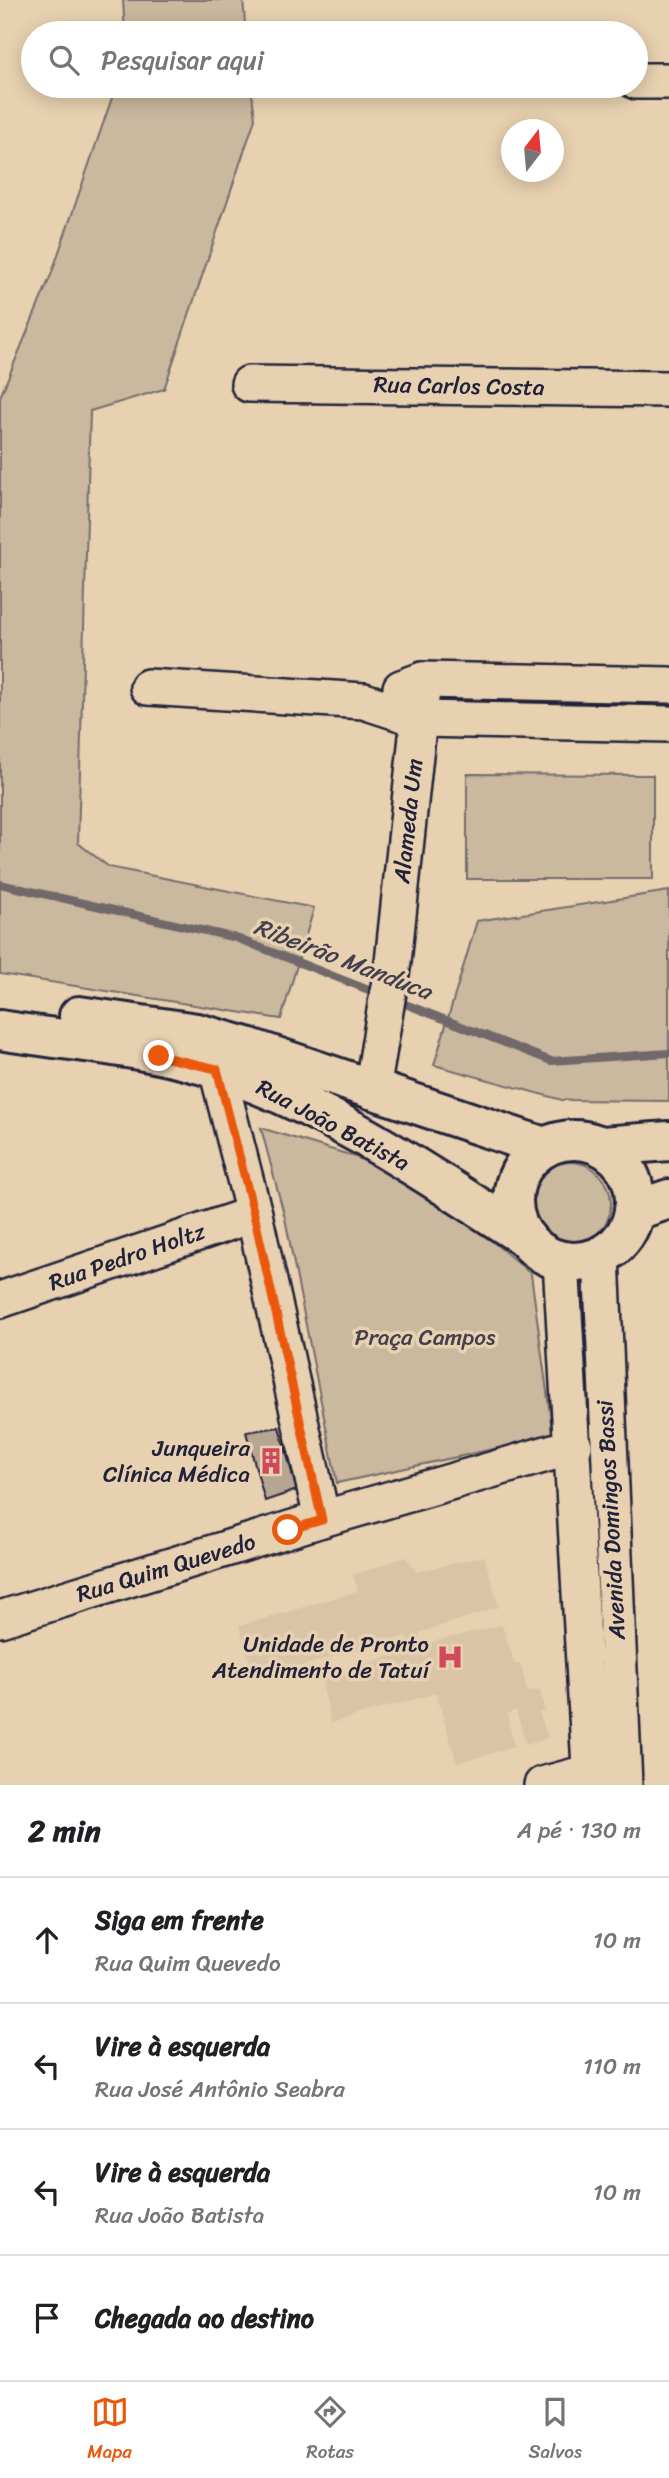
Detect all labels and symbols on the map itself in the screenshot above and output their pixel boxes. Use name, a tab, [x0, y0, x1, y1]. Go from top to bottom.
north arrow	[501, 119, 564, 182]
street label: Rua Carlos Costa	[373, 364, 545, 408]
street label: Alameda Um	[381, 756, 435, 886]
water label: Ribeirão Manduca	[248, 906, 440, 1013]
route end	[143, 1040, 174, 1071]
street label: Rua João Batista	[249, 1067, 417, 1183]
street label: Rua Pedro Holtz	[43, 1211, 212, 1303]
park label: Praça Campos	[355, 1317, 496, 1358]
street label: Avenida Domingos Bassi	[584, 1399, 638, 1642]
place label: Junqueira Clínica Médica	[103, 1428, 250, 1495]
building icon: Junqueira Clínica Médica	[256, 1446, 286, 1476]
route start	[272, 1514, 303, 1545]
street label: Rua Quim Quevedo	[71, 1521, 261, 1615]
place label: Unidade de Pronto Atendimento de Tatuí	[211, 1624, 432, 1691]
hospital icon: Unidade de Pronto Atendimento de Tatuí	[435, 1642, 465, 1672]

